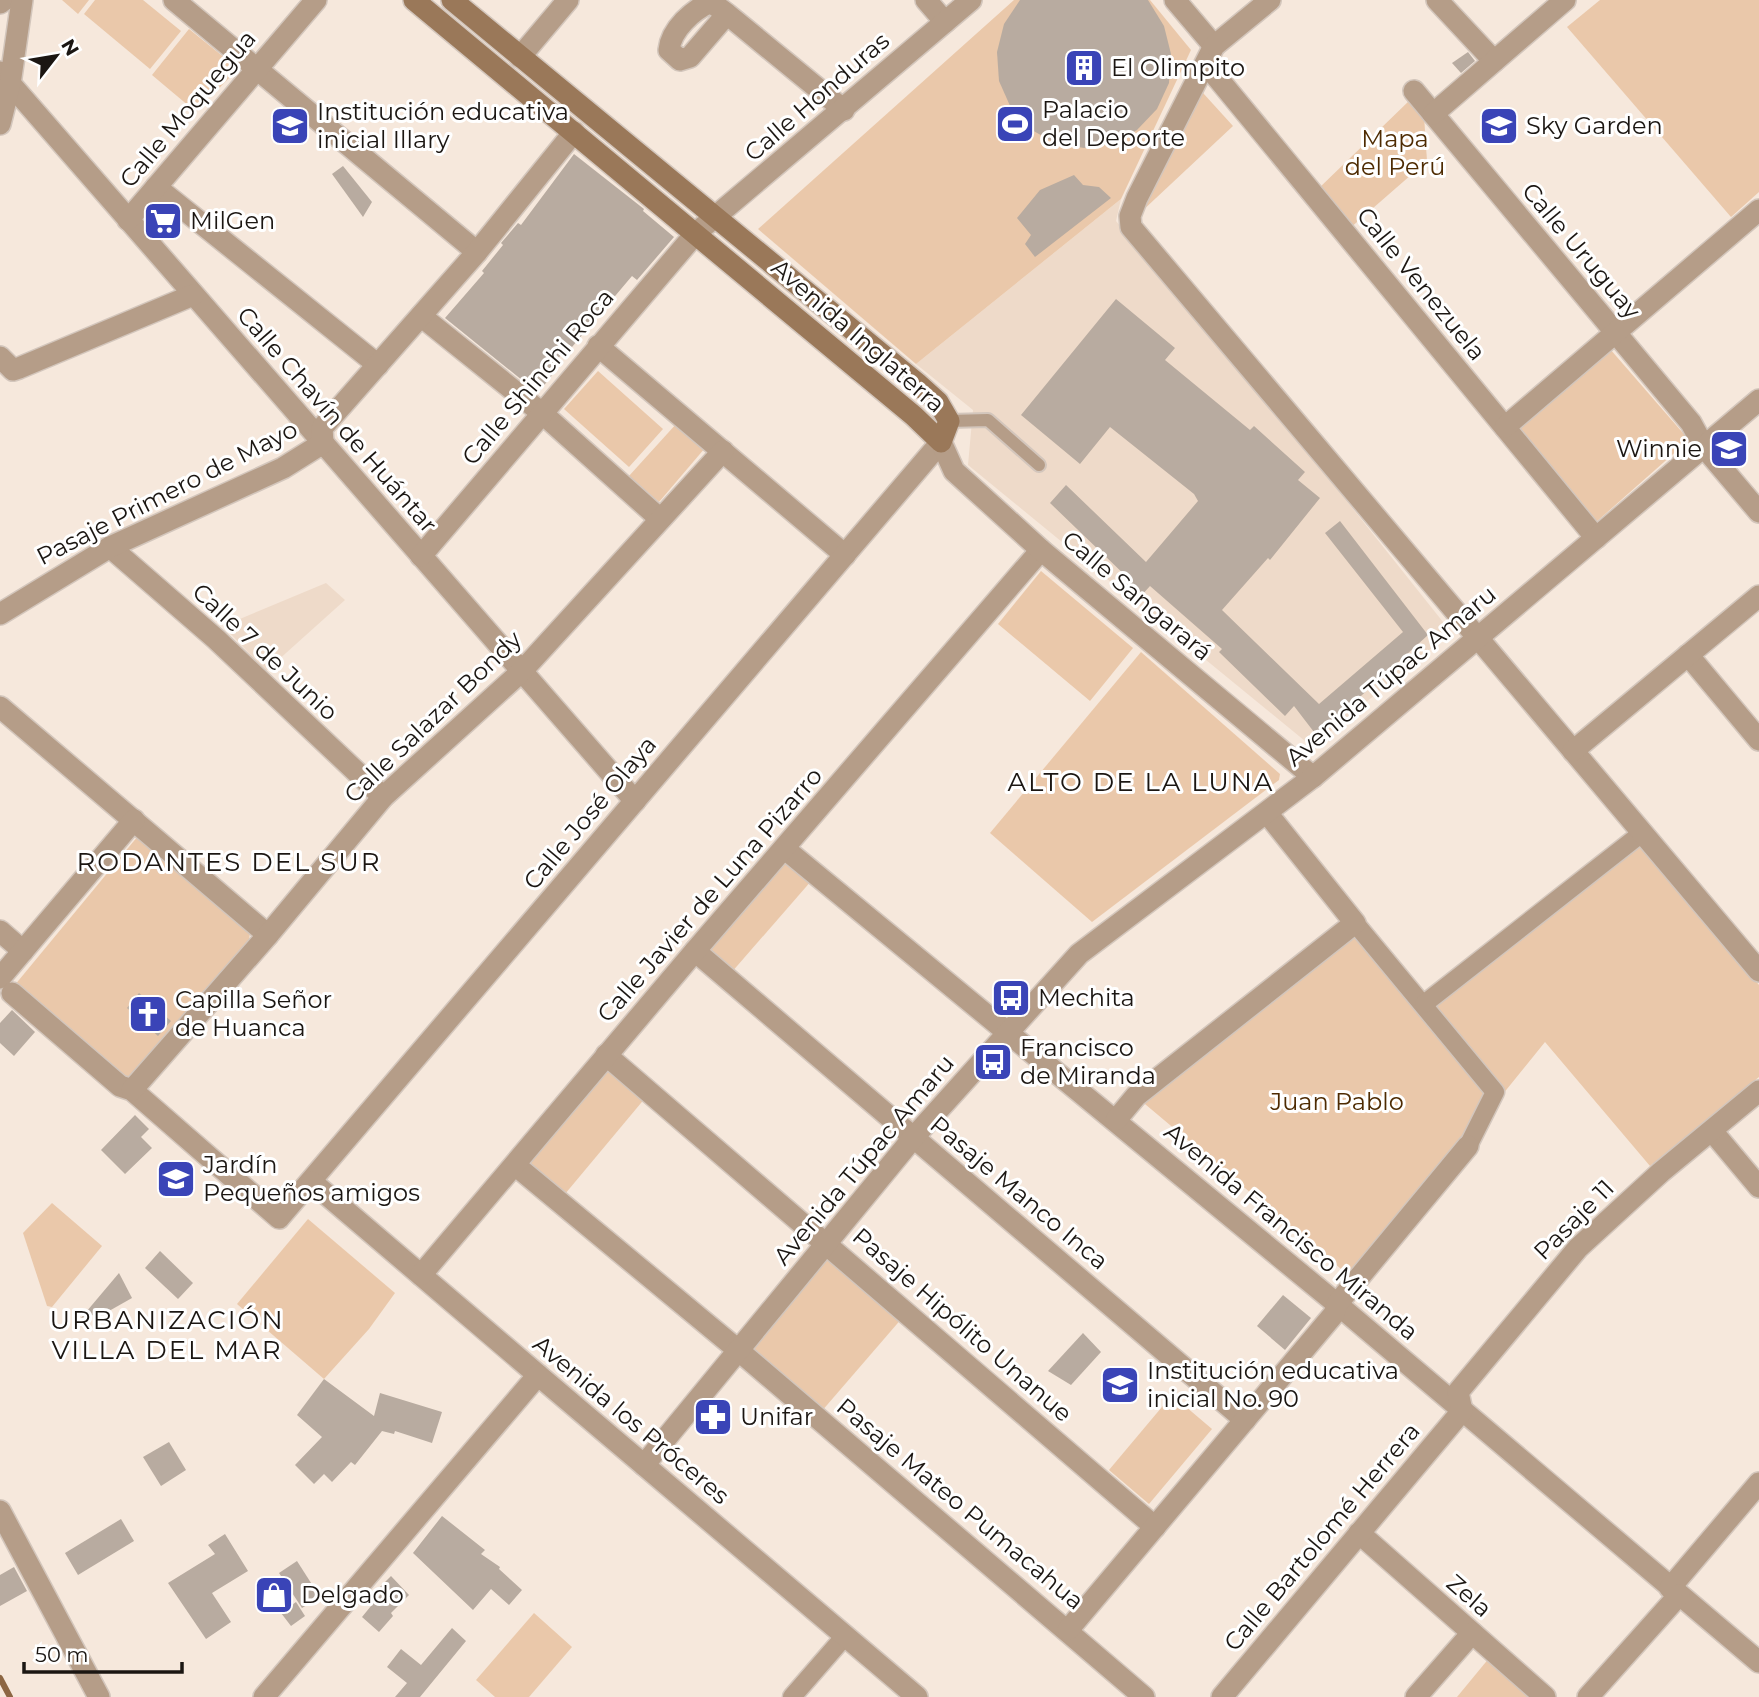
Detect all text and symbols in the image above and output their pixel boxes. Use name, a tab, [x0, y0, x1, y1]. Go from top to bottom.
north arrow	[21, 21, 91, 91]
street label: Calle Moquegua	[113, 24, 262, 193]
street label: Calle Honduras	[738, 26, 895, 167]
text: N	[56, 35, 84, 60]
building icon: El Olimpito	[1063, 47, 1105, 89]
place label: El Olimpito	[1111, 53, 1245, 82]
place label: Palacio del Deporte	[1042, 95, 1185, 152]
place label: Institución educativa inicial Illary	[317, 97, 569, 154]
sports icon: Palacio del Deporte	[994, 103, 1036, 145]
school or university icon: Institución educativa inicial Illary	[269, 105, 311, 147]
school or university icon: Sky Garden	[1478, 105, 1520, 147]
place label: Sky Garden	[1526, 111, 1663, 140]
park label: Mapa del Perú	[1345, 124, 1445, 181]
street label: Calle Uruguay	[1516, 177, 1647, 325]
supermarket icon: MilGen	[142, 200, 184, 242]
street label: Calle Venezuela	[1351, 201, 1492, 366]
place label: MilGen	[190, 206, 275, 235]
street label: Avenida Inglaterra	[766, 253, 951, 419]
street label: Calle Shinchi Roca	[456, 283, 620, 471]
street label: Calle Chavín de Huántar	[231, 301, 443, 539]
street label: Pasaje Primero de Mayo	[32, 414, 302, 571]
school or university icon: Winnie	[1708, 428, 1750, 470]
place label: Winnie	[1616, 434, 1702, 463]
street label: Calle Sangarará	[1057, 525, 1218, 667]
street label: Calle 7 de Junio	[187, 577, 344, 726]
street label: Avenida Túpac Amaru	[1280, 579, 1502, 772]
street label: Calle Salazar Bondy	[338, 625, 527, 809]
street label: Calle José Olaya	[517, 730, 662, 895]
street label: Calle Javier de Luna Pizarro	[591, 761, 828, 1028]
district label: ALTO DE LA LUNA	[1007, 766, 1275, 798]
district label: RODANTES DEL SUR	[76, 846, 382, 878]
bus stop icon: Mechita	[990, 977, 1032, 1019]
place label: Mechita	[1038, 983, 1135, 1012]
place label: Capilla Señor de Huanca	[175, 985, 332, 1042]
church icon: Capilla Señor de Huanca	[127, 993, 169, 1035]
place label: Francisco de Miranda	[1020, 1033, 1156, 1090]
bus stop icon: Francisco de Miranda	[972, 1041, 1014, 1083]
street label: Avenida Túpac Amaru	[767, 1049, 960, 1271]
park label: Juan Pablo	[1269, 1087, 1404, 1116]
street label: Pasaje Manco Inca	[924, 1110, 1114, 1276]
street label: Avenida Francisco Miranda	[1159, 1117, 1424, 1346]
place label: Jardín Pequeños amigos	[202, 1150, 420, 1207]
school or university icon: Jardín Pequeños amigos	[155, 1158, 197, 1200]
street label: Pasaje 11	[1527, 1173, 1620, 1266]
street label: Pasaje Hipólito Unanue	[847, 1221, 1078, 1428]
district label: URBANIZACIÓN VILLA DEL MAR	[49, 1304, 285, 1366]
street label: Avenida los Próceres	[527, 1329, 735, 1510]
place label: Institución educativa inicial No. 90	[1147, 1356, 1399, 1413]
school or university icon: Institución educativa inicial No. 90	[1099, 1364, 1141, 1406]
street label: Pasaje Mateo Pumacahua	[831, 1392, 1090, 1616]
pharmacy icon: Unifar	[692, 1396, 734, 1438]
place label: Unifar	[740, 1402, 813, 1431]
street label: Calle Bartolomé Herrera	[1218, 1417, 1426, 1657]
street label: Zela	[1441, 1568, 1498, 1623]
shop icon: Delgado	[253, 1574, 295, 1616]
place label: Delgado	[301, 1580, 404, 1609]
scale bar	[24, 1630, 182, 1674]
text: 50 m	[35, 1642, 89, 1667]

